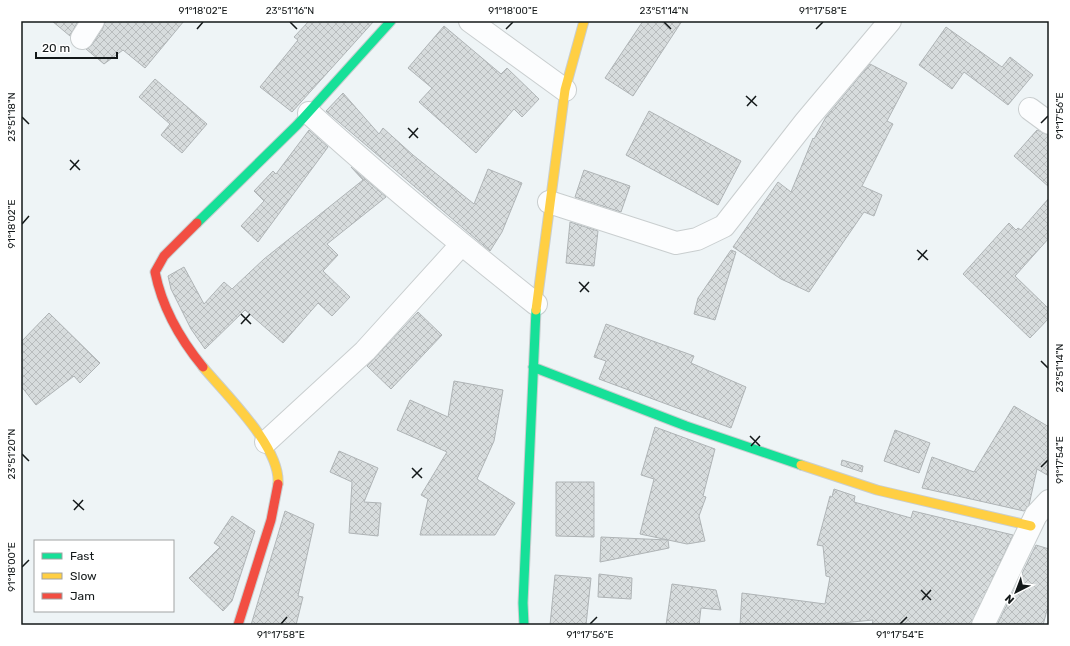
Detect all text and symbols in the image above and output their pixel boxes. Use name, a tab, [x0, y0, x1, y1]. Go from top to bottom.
text: 91°18'02"E	[179, 5, 227, 17]
text: 23°51'16"N	[266, 5, 314, 17]
text: 91°18'00"E	[488, 5, 538, 17]
text: 23°51'14"N	[640, 5, 689, 17]
text: 91°17'58"E	[799, 5, 847, 17]
scale bar	[36, 34, 117, 60]
text: 20 m	[42, 41, 70, 55]
text: 23°51'18"N	[6, 92, 18, 142]
text: 91°17'56"E	[1054, 92, 1066, 140]
text: 91°18'02"E	[6, 200, 18, 248]
text: 23°51'14"N	[1054, 343, 1066, 392]
text: 23°51'20"N	[6, 428, 18, 479]
text: 91°17'54"E	[1054, 436, 1066, 484]
legend	[34, 540, 174, 612]
text: 91°18'00"E	[6, 542, 18, 592]
text: Fast	[70, 549, 94, 563]
text: Slow	[70, 569, 97, 583]
north arrow	[996, 572, 1036, 612]
text: Jam	[70, 589, 95, 603]
text: N	[1002, 592, 1017, 607]
text: 91°17'58"E	[257, 629, 305, 641]
text: 91°17'56"E	[566, 629, 614, 641]
text: 91°17'54"E	[876, 629, 924, 641]

